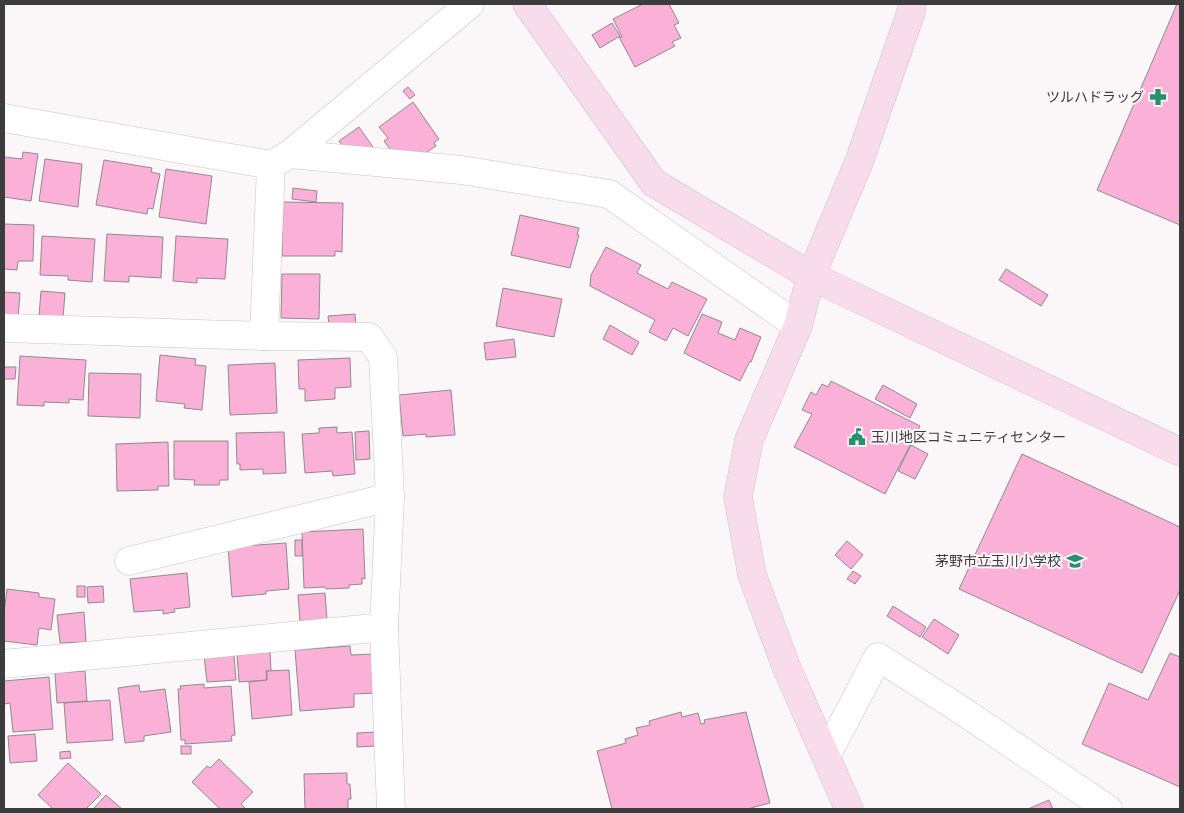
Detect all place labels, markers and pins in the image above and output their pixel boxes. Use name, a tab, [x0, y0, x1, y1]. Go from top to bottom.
pharmacy icon: ツルハドラッグ	[1148, 87, 1168, 107]
place label: ツルハドラッグ	[1046, 88, 1144, 107]
public building icon: 玉川地区コミュニティセンター	[847, 427, 867, 447]
place label: 玉川地区コミュニティセンター	[871, 428, 1066, 447]
school or university icon: 茅野市立玉川小学校	[1065, 551, 1085, 571]
place label: 茅野市立玉川小学校	[935, 552, 1061, 571]

